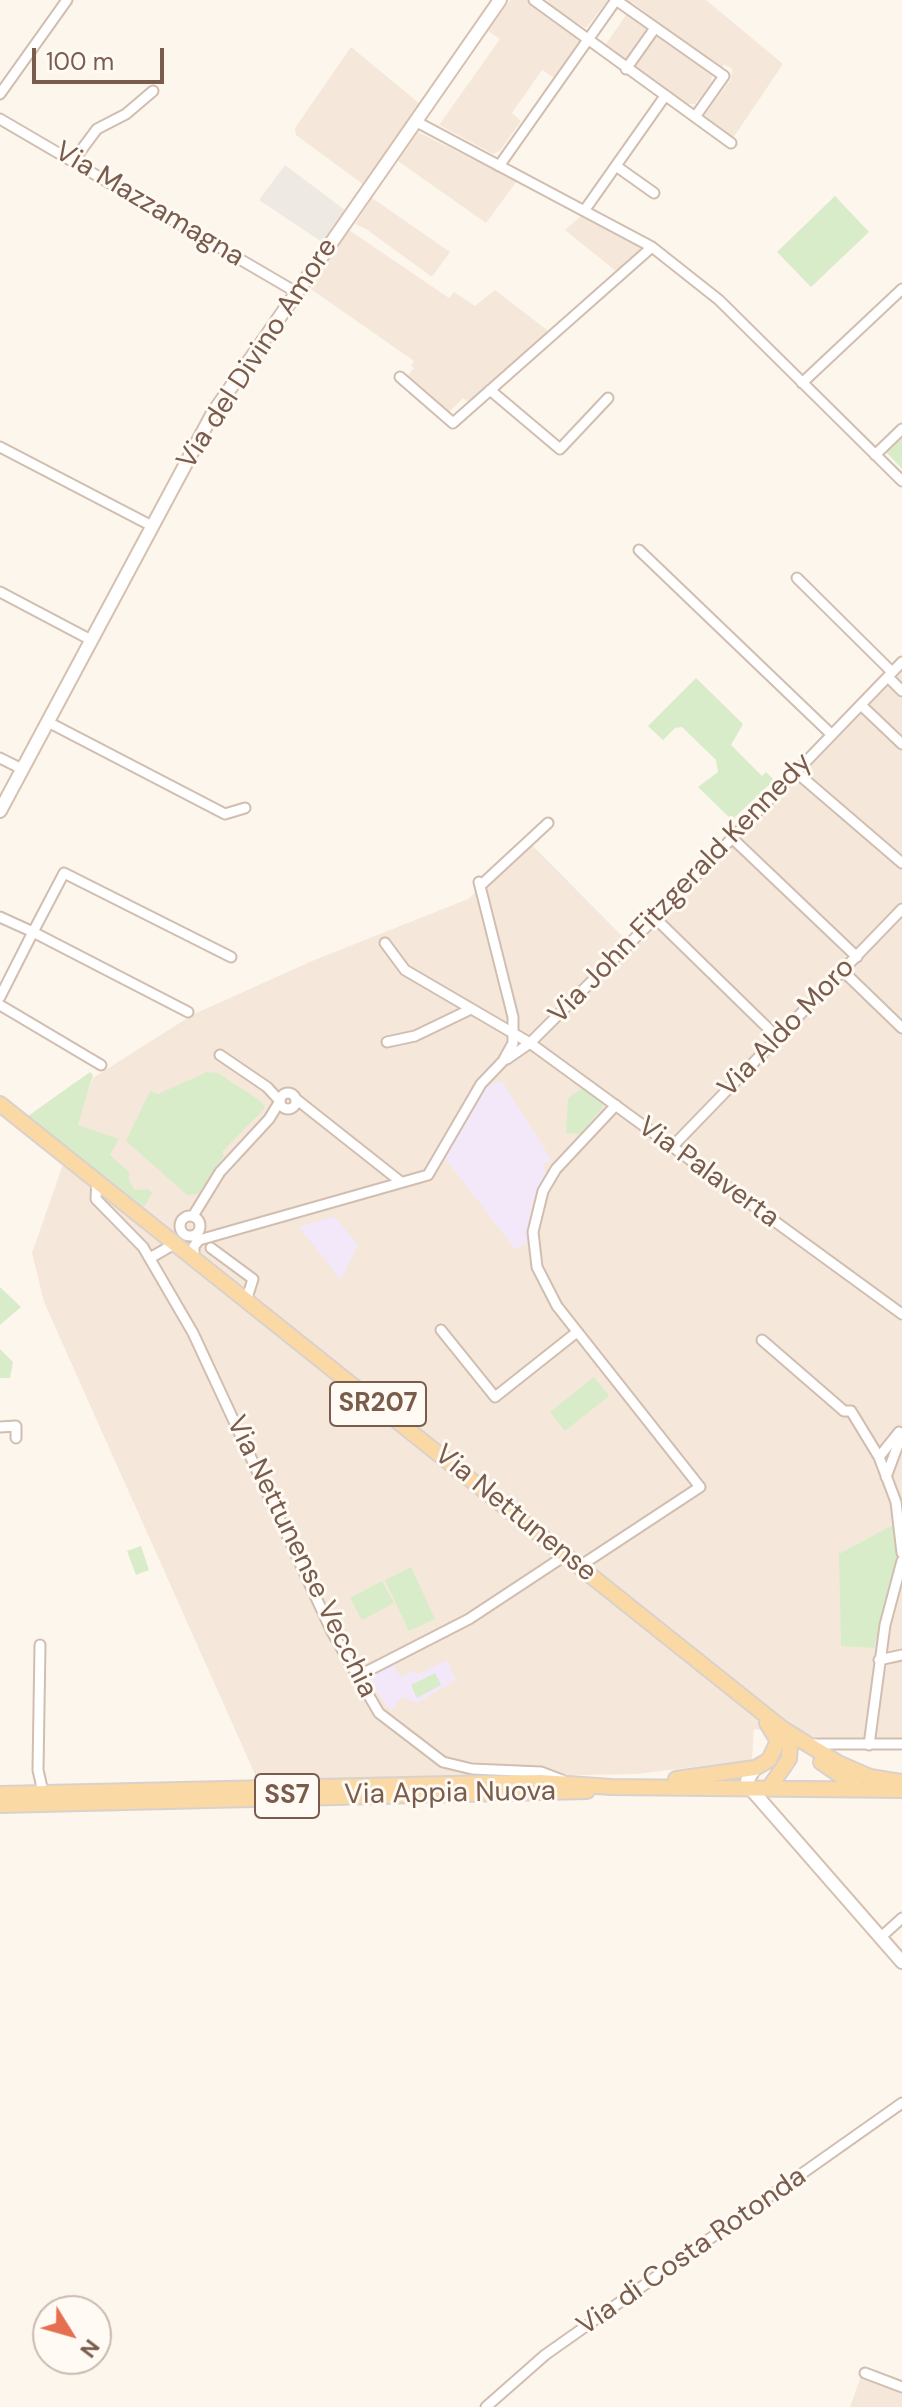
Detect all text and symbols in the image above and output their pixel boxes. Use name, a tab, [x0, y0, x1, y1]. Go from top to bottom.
scale bar	[36, 32, 168, 82]
text: 100 m	[46, 46, 114, 77]
street label: Via Mazzamagna	[48, 135, 250, 275]
street label: Via del Divino Amore	[171, 232, 345, 476]
street label: Via John Fitzgerald Kennedy	[542, 746, 820, 1032]
street label: Via Aldo Moro	[712, 951, 862, 1105]
street label: Via Palaverta	[631, 1110, 785, 1236]
road number: SR207	[330, 1382, 426, 1426]
street label: Via Nettunense Vecchia	[218, 1411, 384, 1703]
street label: Via Nettunense	[427, 1438, 603, 1590]
road number: SS7	[255, 1774, 319, 1818]
street label: Via Appia Nuova	[344, 1775, 556, 1813]
street label: Via di Costa Rotonda	[571, 2160, 813, 2344]
north arrow	[32, 2295, 112, 2375]
text: N	[74, 2333, 106, 2364]

